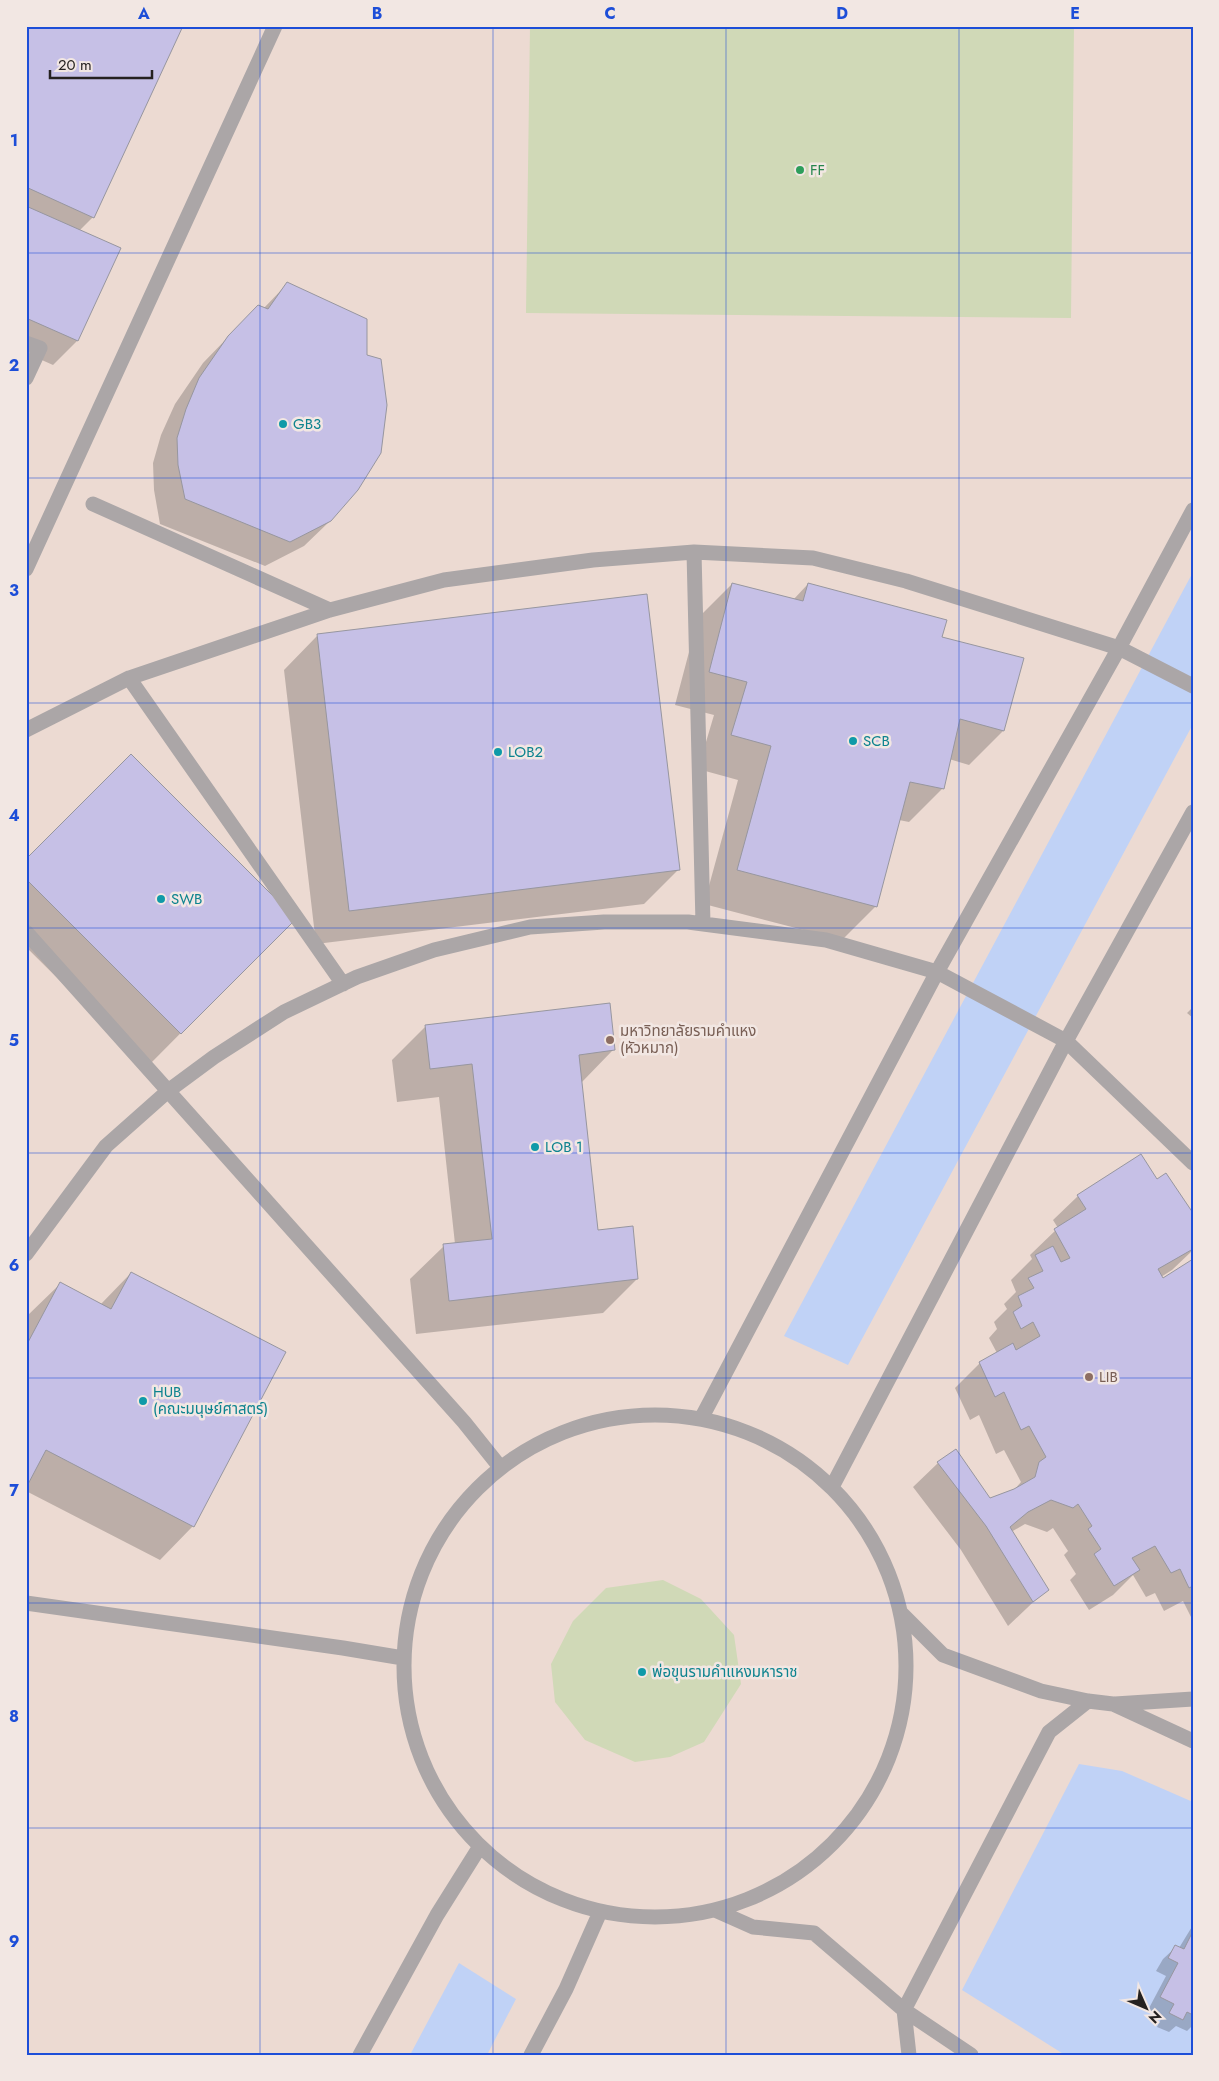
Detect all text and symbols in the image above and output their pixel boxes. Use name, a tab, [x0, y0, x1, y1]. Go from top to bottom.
text: A	[137, 2, 150, 25]
text: B	[372, 2, 382, 25]
text: C	[604, 2, 616, 25]
text: D	[836, 2, 848, 25]
text: E	[1070, 2, 1080, 25]
scale bar	[50, 48, 152, 80]
text: 20 m	[58, 54, 92, 76]
text: 1	[10, 129, 18, 152]
place label: FF	[810, 159, 825, 181]
marker: FF	[794, 164, 806, 176]
text: 2	[9, 354, 19, 377]
place label: GB3	[293, 413, 321, 435]
marker: GB3	[277, 418, 289, 430]
text: 3	[9, 579, 19, 602]
place label: SCB	[863, 730, 890, 752]
marker: SCB	[847, 735, 859, 747]
place label: LOB2	[508, 741, 543, 763]
marker: LOB2	[492, 746, 504, 758]
text: 4	[8, 804, 20, 827]
place label: SWB	[171, 888, 202, 910]
marker: SWB	[155, 893, 167, 905]
place label: มหาวิทยาลัยรามคำแหง (หัวหมาก)	[620, 1020, 756, 1059]
text: 5	[9, 1029, 19, 1052]
marker: มหาวิทยาลัยรามคำแหง (หัวหมาก)	[604, 1034, 616, 1046]
place label: LOB 1	[545, 1136, 583, 1158]
marker: LOB 1	[529, 1141, 541, 1153]
text: 6	[9, 1254, 19, 1277]
place label: LIB	[1099, 1366, 1118, 1388]
marker: LIB	[1083, 1371, 1095, 1383]
place label: HUB (คณะมนุษย์ศาสตร์)	[153, 1381, 268, 1420]
marker: HUB (คณะมนุษย์ศาสตร์)	[137, 1395, 149, 1407]
text: 7	[9, 1479, 19, 1502]
place label: พ่อขุนรามคำแหงมหาราช	[652, 1661, 798, 1683]
marker: พ่อขุนรามคำแหงมหาราช	[636, 1666, 648, 1678]
text: 8	[9, 1705, 19, 1728]
text: 9	[9, 1930, 19, 1953]
north arrow	[1122, 1984, 1172, 2034]
text: N	[1144, 2006, 1166, 2028]

